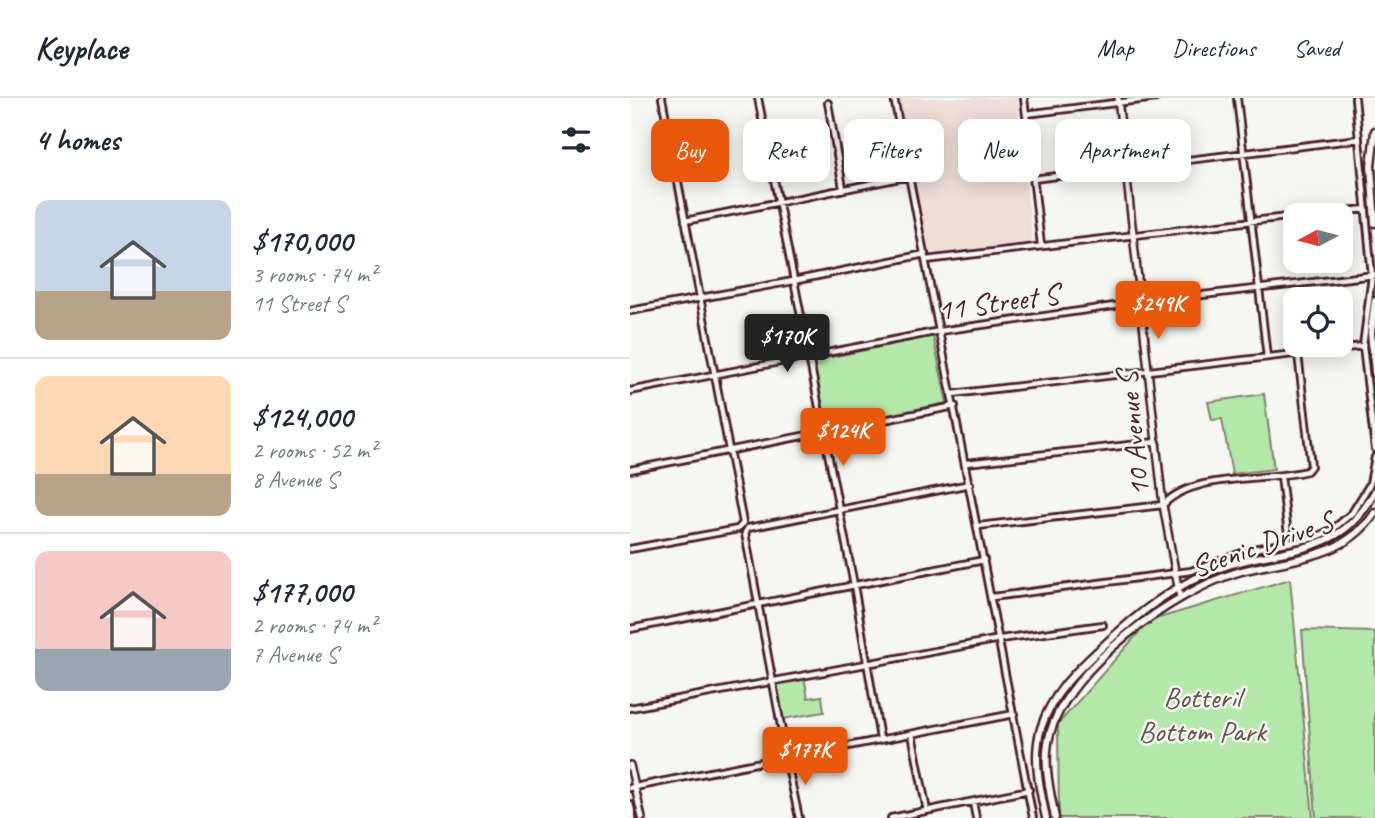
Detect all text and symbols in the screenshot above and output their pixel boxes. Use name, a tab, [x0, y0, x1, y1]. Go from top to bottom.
text: Keyplace	[35, 27, 128, 69]
text: Map	[1097, 33, 1134, 63]
text: Directions	[1172, 33, 1255, 63]
text: Saved	[1293, 33, 1340, 63]
chip: Buy	[651, 119, 729, 182]
chip: Rent	[743, 119, 830, 182]
chip: Filters	[844, 119, 944, 182]
chip: New	[958, 119, 1041, 182]
chip: Apartment	[1055, 119, 1191, 182]
text: 4 homes	[35, 121, 120, 159]
icon: filters	[557, 121, 595, 159]
north arrow	[1283, 203, 1353, 273]
map controls	[1283, 203, 1353, 357]
text: $170,000	[252, 222, 352, 260]
icon: home	[91, 228, 175, 312]
text: 3 rooms · 74 m²	[252, 260, 376, 289]
street label: 11 Street S	[935, 274, 1066, 329]
pin: $249K	[1109, 282, 1207, 341]
button: locate	[1283, 287, 1353, 357]
text: 11 Street S	[252, 289, 345, 318]
text: $249K	[1132, 289, 1184, 318]
pin: $170K	[738, 314, 836, 374]
text: $170K	[761, 322, 814, 351]
street label: 10 Avenue S	[1107, 364, 1158, 498]
text: $124,000	[252, 398, 352, 436]
icon: home	[91, 404, 175, 488]
pin: $124K	[794, 408, 892, 468]
text: $124K	[816, 416, 870, 445]
text: 2 rooms · 52 m²	[252, 436, 376, 465]
text: 8 Avenue S	[252, 465, 338, 494]
street label: Scenic Drive S	[1186, 501, 1341, 586]
text: $177,000	[252, 573, 352, 611]
icon: home	[91, 579, 175, 663]
text: 2 rooms · 74 m²	[252, 611, 376, 640]
text: 7 Avenue S	[252, 640, 338, 669]
park label: Botteril Bottom Park	[1138, 678, 1268, 750]
pin: $177K	[756, 728, 854, 787]
text: $177K	[779, 735, 831, 764]

